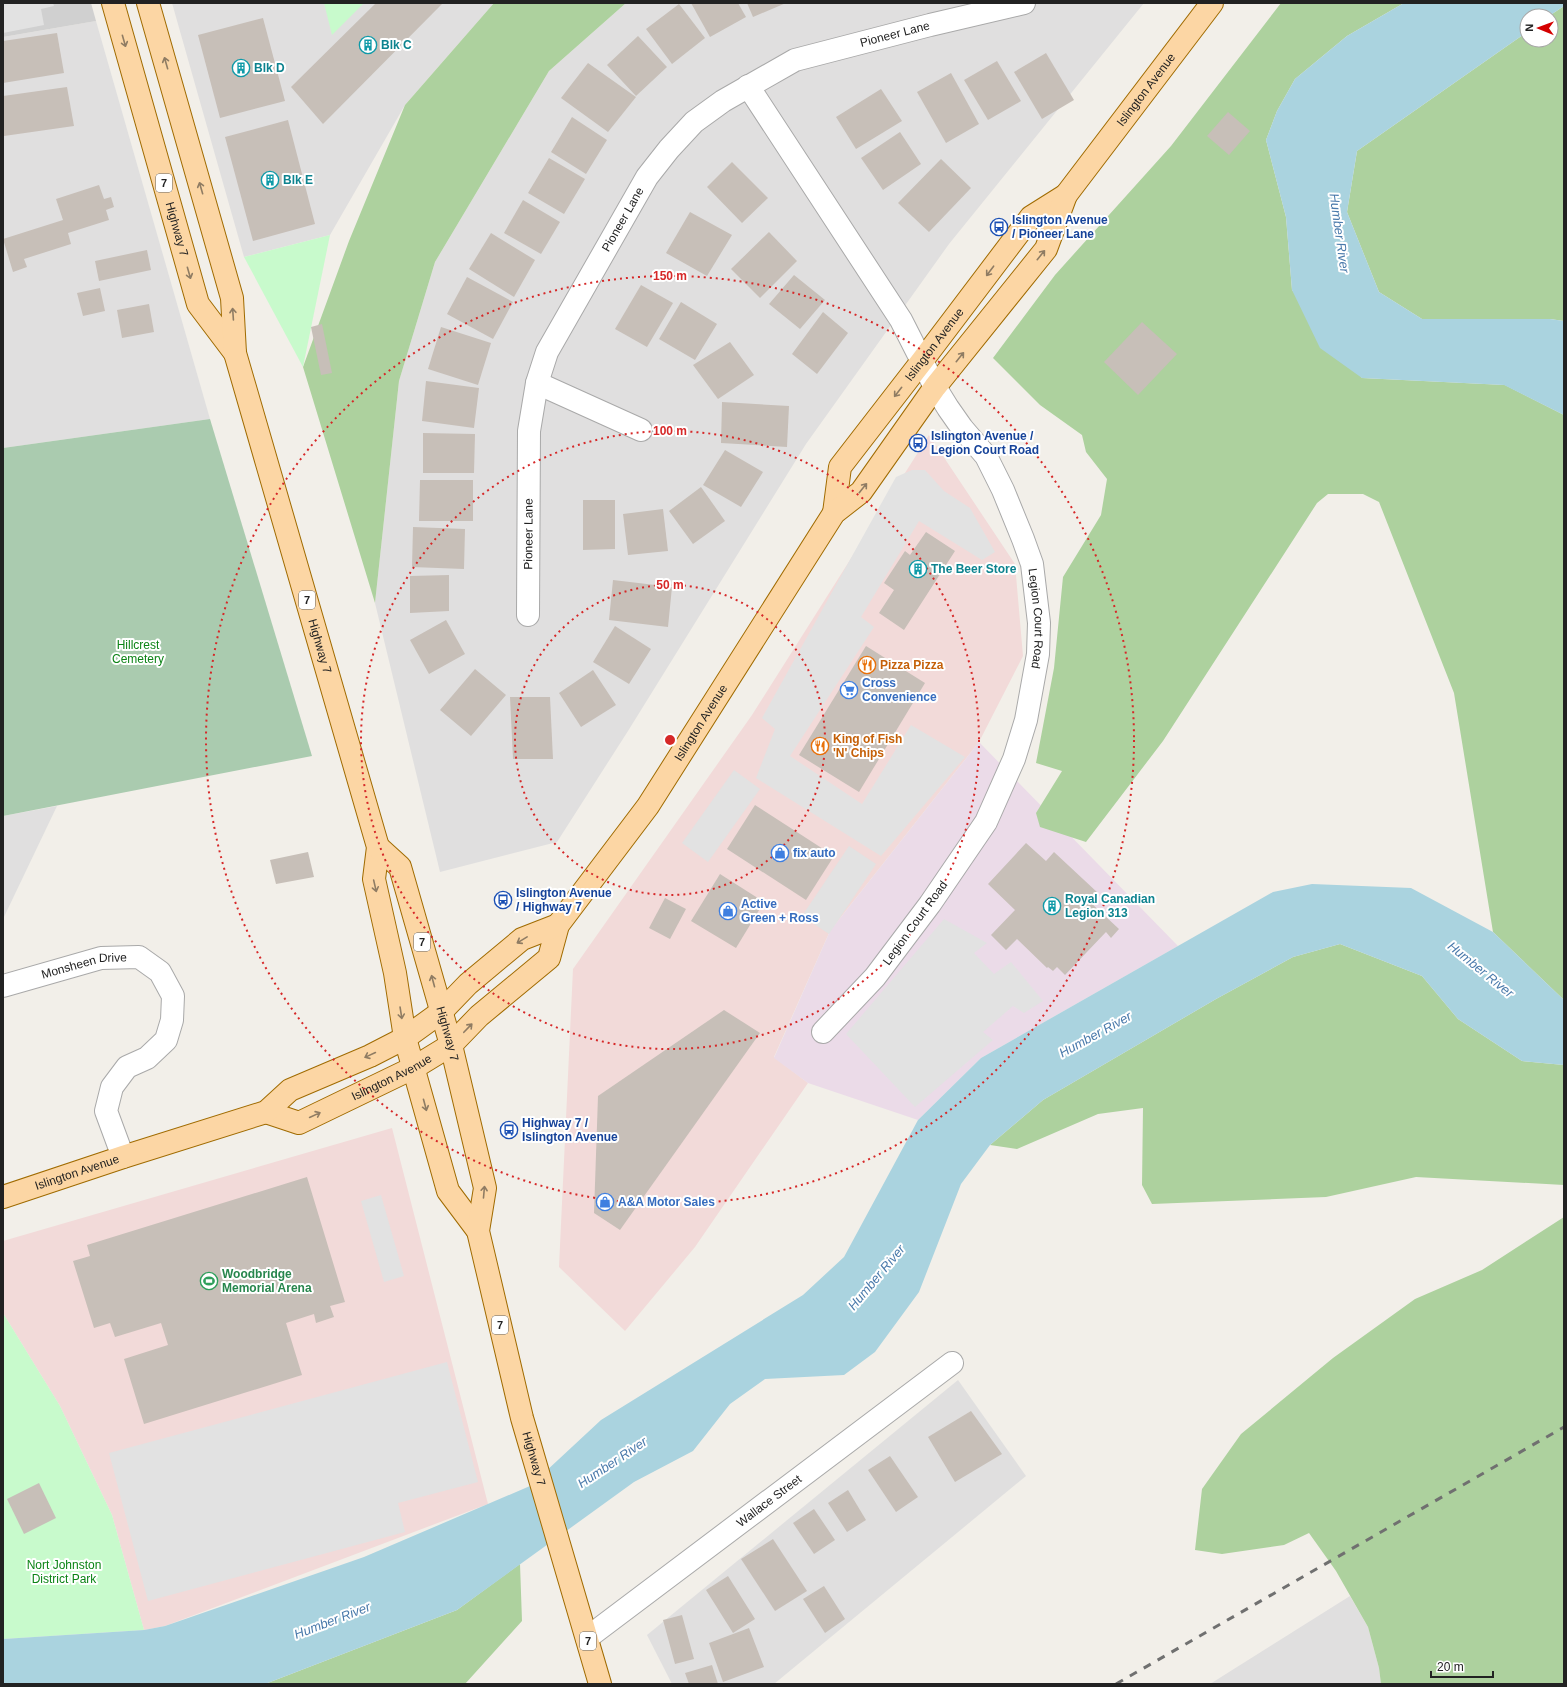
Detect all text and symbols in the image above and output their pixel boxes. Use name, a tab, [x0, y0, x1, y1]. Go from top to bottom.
north arrow	[1519, 8, 1559, 48]
street label: Pioneer Lane	[858, 18, 932, 50]
text: N	[1523, 24, 1535, 32]
one-way arrow	[121, 34, 128, 47]
building icon: Blk C	[358, 35, 378, 55]
place label: Blk C	[381, 38, 412, 52]
street label: Islington Avenue	[1114, 50, 1178, 129]
one-way arrow	[161, 57, 169, 70]
building icon: Blk D	[231, 58, 251, 78]
place label: Blk D	[254, 61, 285, 75]
building icon: Blk E	[260, 170, 280, 190]
place label: Blk E	[283, 173, 313, 187]
road number: 7	[156, 174, 172, 192]
one-way arrow	[197, 182, 204, 195]
street label: Pioneer Lane	[599, 185, 647, 254]
water label: Humber River	[1326, 192, 1353, 274]
street label: Highway 7	[163, 200, 191, 258]
place label: Islington Avenue / Pioneer Lane	[1012, 213, 1108, 241]
bus stop icon: Islington Avenue / Pioneer Lane	[989, 217, 1009, 237]
one-way arrow	[1037, 250, 1046, 261]
one-way arrow	[986, 266, 994, 277]
one-way arrow	[186, 267, 194, 280]
text: 150 m	[653, 269, 687, 283]
street label: Islington Avenue	[902, 305, 967, 384]
one-way arrow	[229, 308, 236, 321]
one-way arrow	[955, 351, 964, 362]
one-way arrow	[894, 387, 903, 398]
text: 100 m	[653, 424, 687, 438]
place label: Islington Avenue / Legion Court Road	[931, 429, 1039, 457]
bus stop icon: Islington Avenue / Legion Court Road	[908, 433, 928, 453]
one-way arrow	[859, 483, 868, 494]
street label: Pioneer Lane	[521, 498, 536, 570]
building icon: The Beer Store	[908, 559, 928, 579]
place label: The Beer Store	[931, 562, 1017, 576]
street label: Legion Court Road	[1026, 567, 1046, 670]
text: 50 m	[656, 578, 684, 592]
road number: 7	[299, 591, 315, 609]
street label: Highway 7	[305, 617, 334, 675]
park label: Hillcrest Cemetery	[112, 638, 164, 666]
restaurant icon: Pizza Pizza	[857, 655, 877, 675]
place label: Pizza Pizza	[880, 658, 944, 672]
place label: Cross Convenience	[862, 676, 937, 704]
supermarket icon: Cross Convenience	[839, 680, 859, 700]
street label: Islington Avenue	[671, 682, 730, 764]
place label: King of Fish 'N' Chips	[833, 732, 902, 760]
centre of rings	[663, 733, 677, 747]
restaurant icon: King of Fish 'N' Chips	[810, 736, 830, 756]
shop icon: fix auto	[770, 843, 790, 863]
place label: fix auto	[793, 846, 836, 860]
street label: Legion Court Road	[880, 878, 950, 968]
one-way arrow	[372, 879, 380, 892]
place label: Islington Avenue / Highway 7	[516, 886, 612, 914]
bus stop icon: Islington Avenue / Highway 7	[493, 890, 513, 910]
place label: Royal Canadian Legion 313	[1065, 892, 1155, 920]
building icon: Royal Canadian Legion 313	[1042, 896, 1062, 916]
place label: Active Green + Ross	[741, 897, 819, 925]
shop icon: Active Green + Ross	[718, 901, 738, 921]
road number: 7	[414, 933, 430, 951]
one-way arrow	[517, 935, 528, 944]
water label: Humber River	[1445, 938, 1517, 1001]
street label: Monsheen Drive	[40, 950, 127, 982]
one-way arrow	[429, 975, 436, 988]
street label: Highway 7	[433, 1005, 462, 1063]
one-way arrow	[397, 1006, 405, 1019]
water label: Humber River	[1057, 1008, 1135, 1060]
one-way arrow	[463, 1023, 473, 1033]
street label: Islington Avenue	[349, 1051, 435, 1104]
one-way arrow	[365, 1052, 377, 1059]
one-way arrow	[422, 1098, 429, 1111]
one-way arrow	[309, 1111, 321, 1118]
place label: Highway 7 / Islington Avenue	[522, 1116, 618, 1144]
bus stop icon: Highway 7 / Islington Avenue	[499, 1120, 519, 1140]
street label: Islington Avenue	[33, 1152, 121, 1193]
one-way arrow	[480, 1186, 487, 1199]
shop icon: A&A Motor Sales	[595, 1192, 615, 1212]
place label: A&A Motor Sales	[618, 1195, 715, 1209]
water label: Humber River	[845, 1241, 908, 1313]
place label: Woodbridge Memorial Arena	[222, 1267, 312, 1295]
sports icon: Woodbridge Memorial Arena	[199, 1271, 219, 1291]
road number: 7	[492, 1316, 508, 1334]
street label: Highway 7	[519, 1430, 549, 1488]
water label: Humber River	[575, 1433, 650, 1491]
street label: Wallace Street	[734, 1471, 805, 1530]
park label: Nort Johnston District Park	[27, 1558, 101, 1586]
water label: Humber River	[292, 1599, 373, 1642]
road number: 7	[580, 1632, 596, 1650]
scale bar	[1431, 1653, 1493, 1679]
text: 20 m	[1437, 1660, 1464, 1674]

